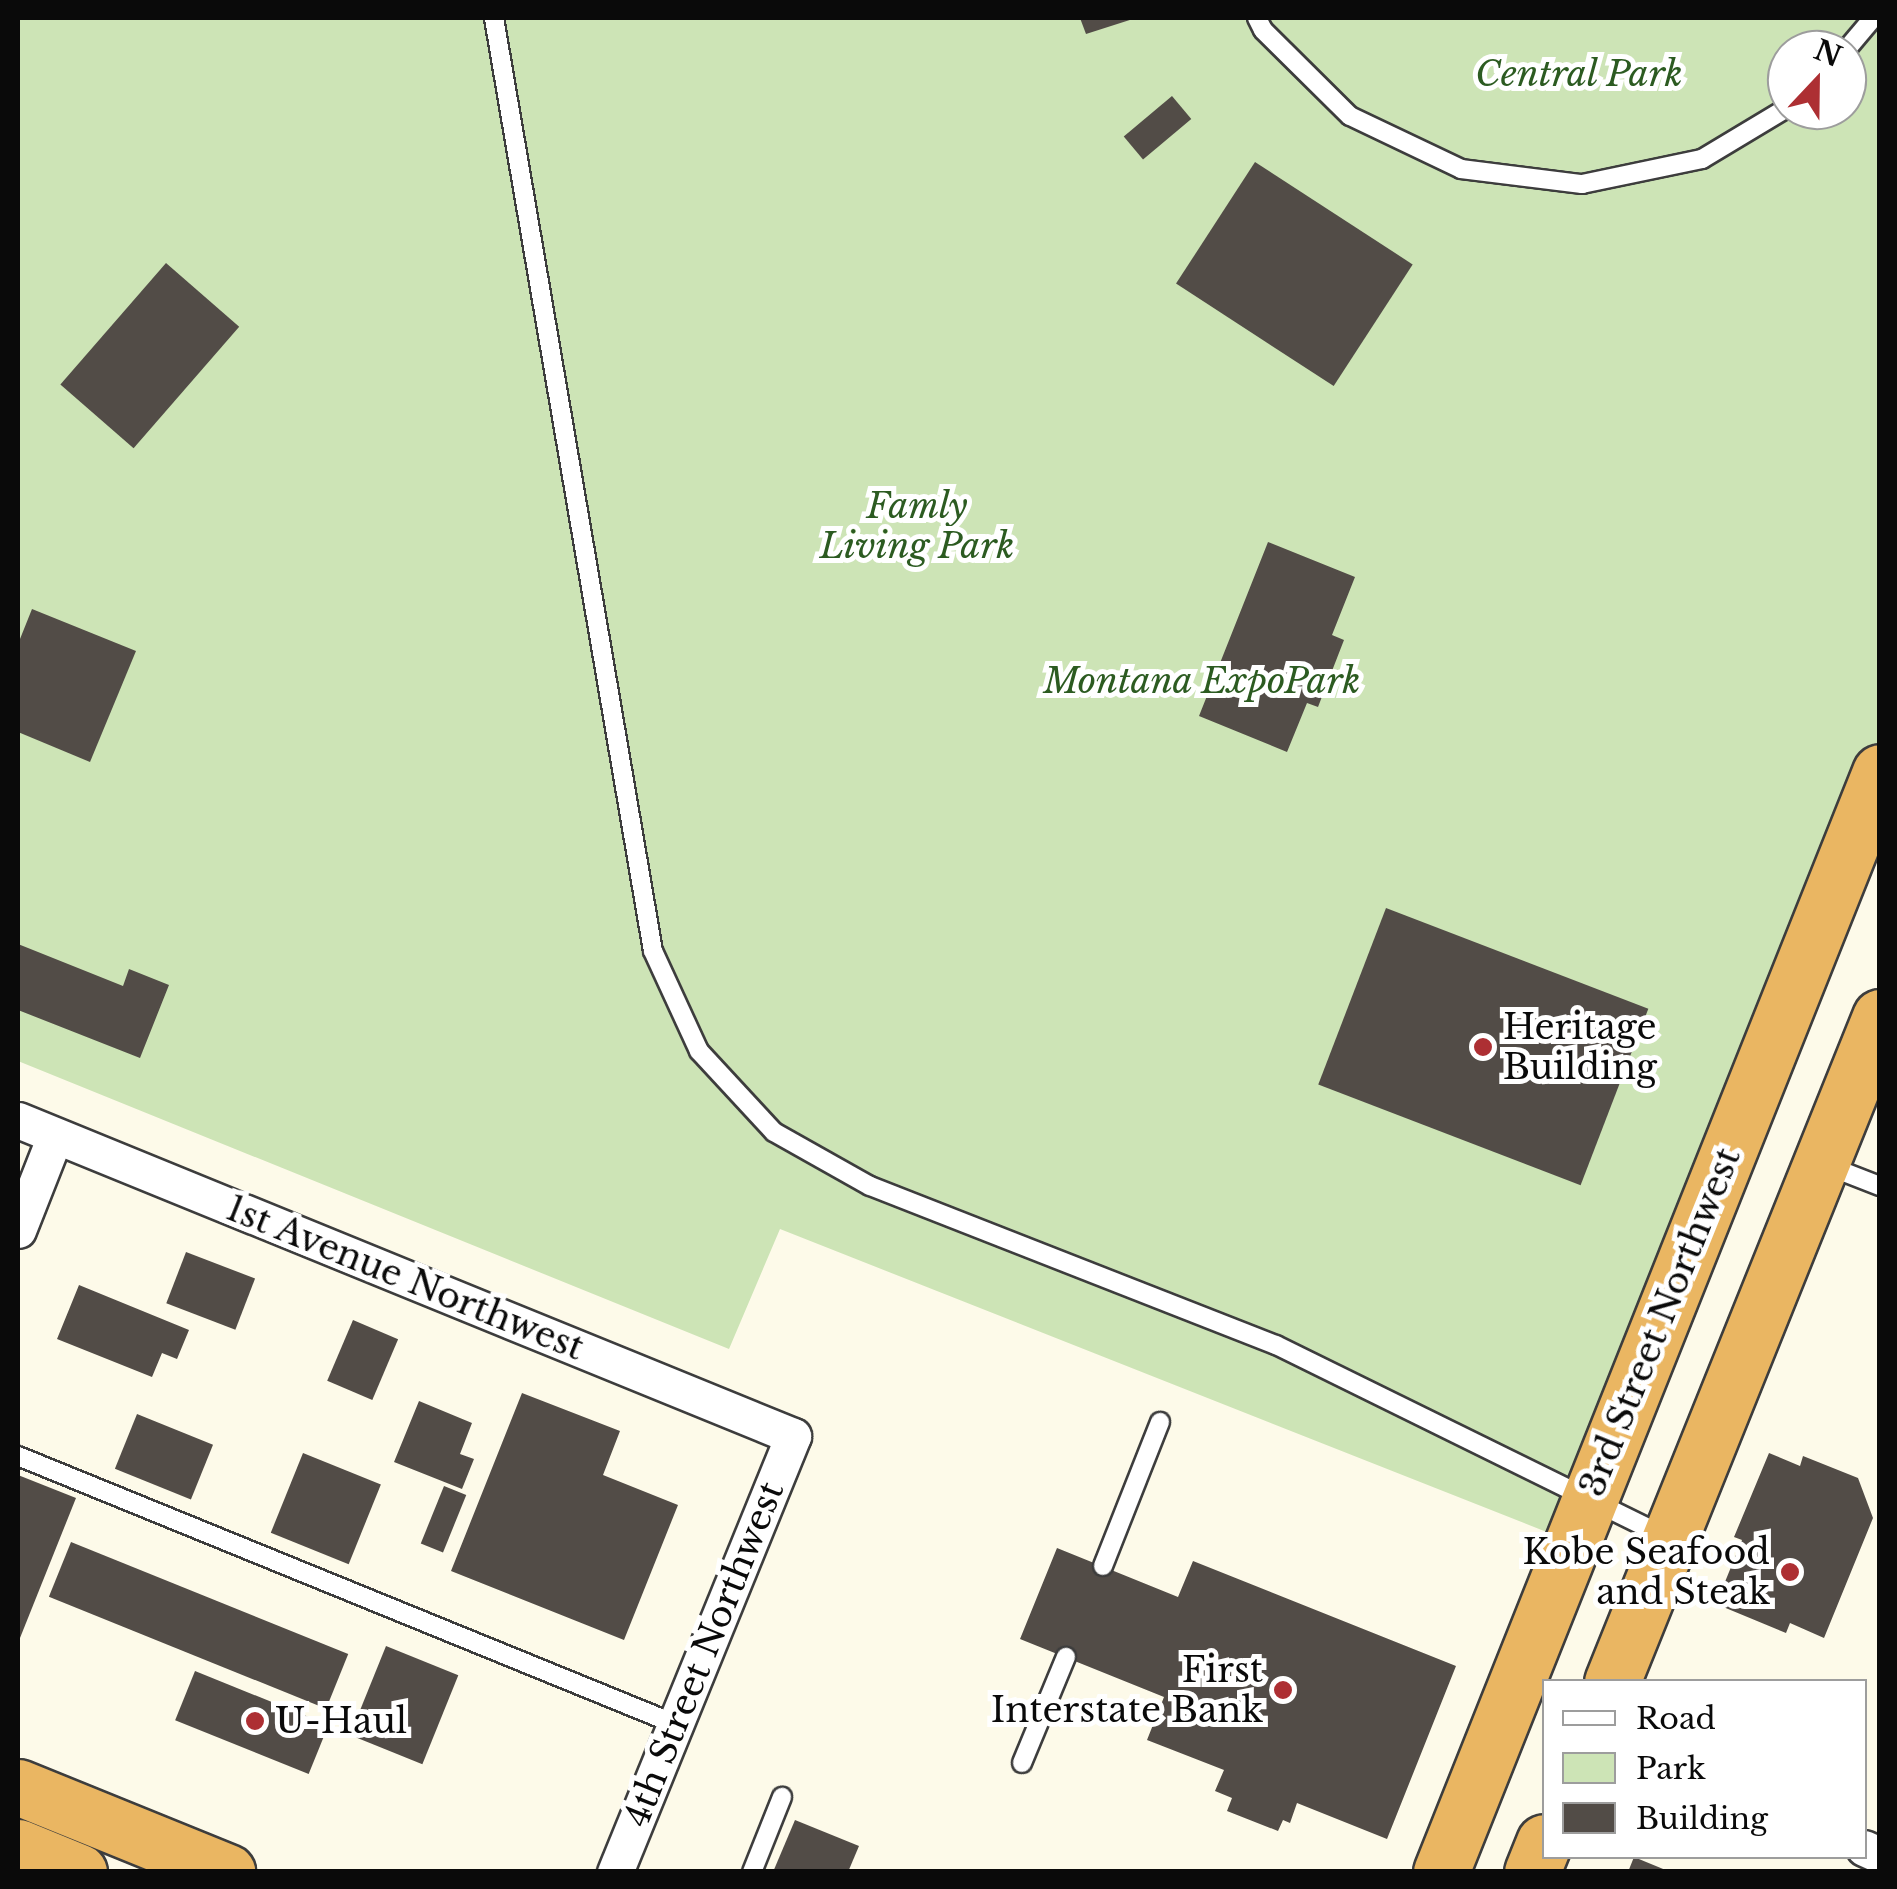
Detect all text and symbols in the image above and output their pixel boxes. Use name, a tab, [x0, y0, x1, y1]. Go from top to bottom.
north arrow	[1767, 30, 1867, 130]
text: N	[1809, 32, 1846, 75]
park label: Central Park	[1475, 53, 1683, 95]
park label: Famly Living Park	[819, 485, 1015, 567]
park label: Montana ExpoPark	[1043, 660, 1361, 702]
place label: Heritage Building	[1503, 1006, 1657, 1088]
marker: Heritage Building	[1472, 1036, 1494, 1058]
street label: 3rd Street Northwest	[1571, 1142, 1749, 1502]
street label: 1st Avenue Northwest	[219, 1187, 591, 1369]
street label: 4th Street Northwest	[616, 1475, 792, 1833]
place label: Kobe Seafood and Steak	[1522, 1531, 1770, 1613]
marker: Kobe Seafood and Steak	[1779, 1561, 1801, 1583]
place label: First Interstate Bank	[991, 1649, 1263, 1731]
marker: First Interstate Bank	[1272, 1679, 1294, 1701]
legend	[1542, 1679, 1867, 1859]
place label: U-Haul	[275, 1700, 407, 1742]
text: Road	[1636, 1700, 1716, 1737]
marker: U-Haul	[244, 1710, 266, 1732]
text: Park	[1636, 1750, 1706, 1787]
text: Building	[1636, 1800, 1768, 1837]

